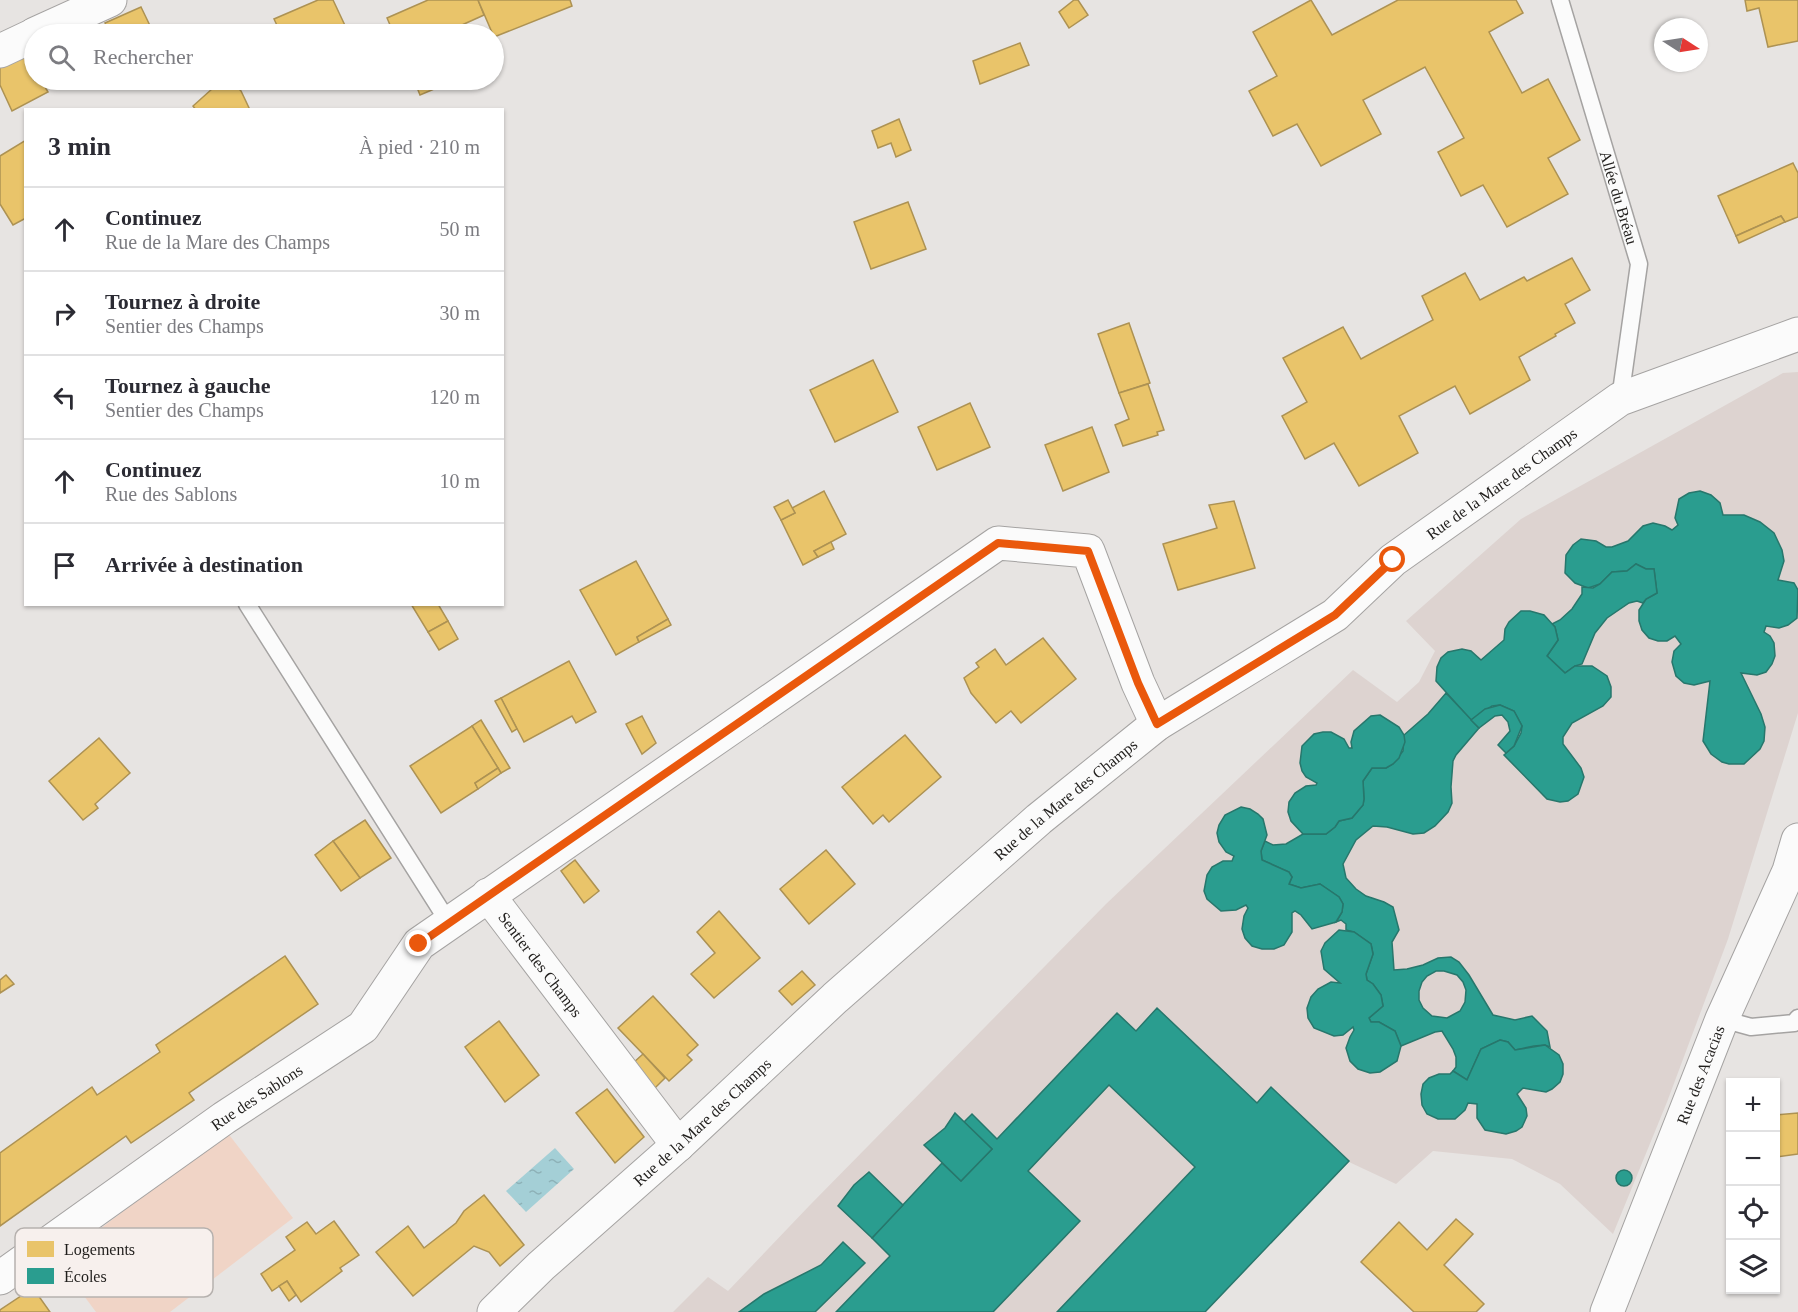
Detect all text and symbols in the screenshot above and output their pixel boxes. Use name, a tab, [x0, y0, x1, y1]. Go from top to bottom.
north arrow	[1654, 18, 1708, 72]
search box	[24, 24, 504, 90]
icon: search	[45, 41, 78, 74]
text: Rechercher	[93, 44, 193, 69]
text: 3 min	[48, 132, 111, 161]
text: À pied · 210 m	[359, 136, 480, 158]
street label: Allée du Bréau	[1597, 148, 1641, 246]
text: Continuez	[105, 205, 202, 230]
icon: ahead	[48, 213, 81, 246]
text: 50 m	[439, 218, 480, 240]
text: Rue de la Mare des Champs	[105, 231, 330, 253]
text: Tournez à droite	[105, 289, 260, 314]
icon: right	[48, 297, 81, 330]
text: 30 m	[439, 302, 480, 324]
text: Sentier des Champs	[105, 315, 264, 337]
text: Tournez à gauche	[105, 373, 270, 398]
icon: left	[48, 381, 81, 414]
text: 120 m	[429, 386, 480, 408]
text: Sentier des Champs	[105, 399, 264, 421]
street label: Rue de la Mare des Champs	[1423, 424, 1580, 542]
text: Continuez	[105, 457, 202, 482]
icon: ahead	[48, 465, 81, 498]
text: 10 m	[439, 470, 480, 492]
text: Rue des Sablons	[105, 483, 237, 505]
route start	[1379, 546, 1405, 572]
icon: arrive	[48, 549, 81, 582]
text: Arrivée à destination	[105, 552, 303, 577]
street label: Rue de la Mare des Champs	[991, 735, 1140, 863]
street label: Sentier des Champs	[495, 908, 586, 1020]
route end	[405, 930, 431, 956]
street label: Rue des Acacias	[1673, 1023, 1727, 1127]
street label: Rue de la Mare des Champs	[630, 1054, 774, 1189]
street label: Rue des Sablons	[208, 1061, 305, 1133]
map controls	[1726, 1078, 1780, 1294]
button: +	[1726, 1078, 1780, 1132]
button: −	[1726, 1132, 1780, 1186]
button: locate	[1726, 1186, 1780, 1240]
legend	[15, 1228, 213, 1297]
button: layers	[1726, 1240, 1780, 1294]
text: Logements	[64, 1241, 135, 1259]
text: Écoles	[64, 1267, 107, 1285]

